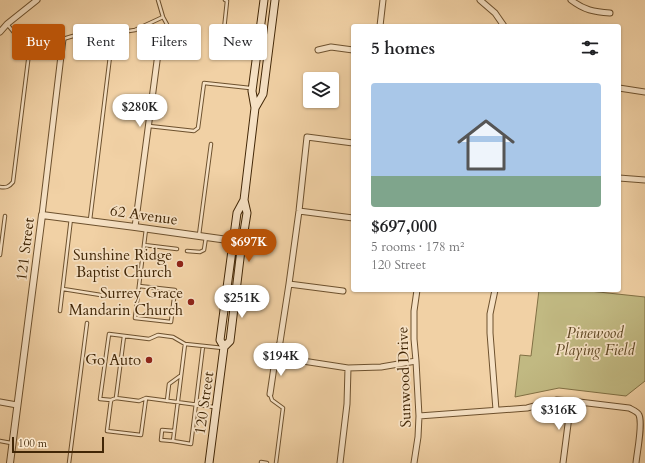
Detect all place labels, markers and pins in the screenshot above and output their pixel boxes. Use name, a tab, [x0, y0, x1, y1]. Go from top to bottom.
pin: $280K	[112, 94, 168, 128]
pin: $697K	[221, 229, 277, 263]
place label: Sunshine Ridge Baptist Church	[73, 245, 173, 282]
marker: Sunshine Ridge Baptist Church	[175, 259, 185, 269]
place label: Surrey Grace Mandarin Church	[69, 283, 184, 320]
pin: $251K	[214, 285, 270, 319]
marker: Surrey Grace Mandarin Church	[186, 297, 196, 307]
pin: $194K	[253, 343, 309, 377]
place label: Go Auto	[85, 350, 141, 370]
marker: Go Auto	[144, 355, 154, 365]
pin: $316K	[531, 397, 587, 431]

